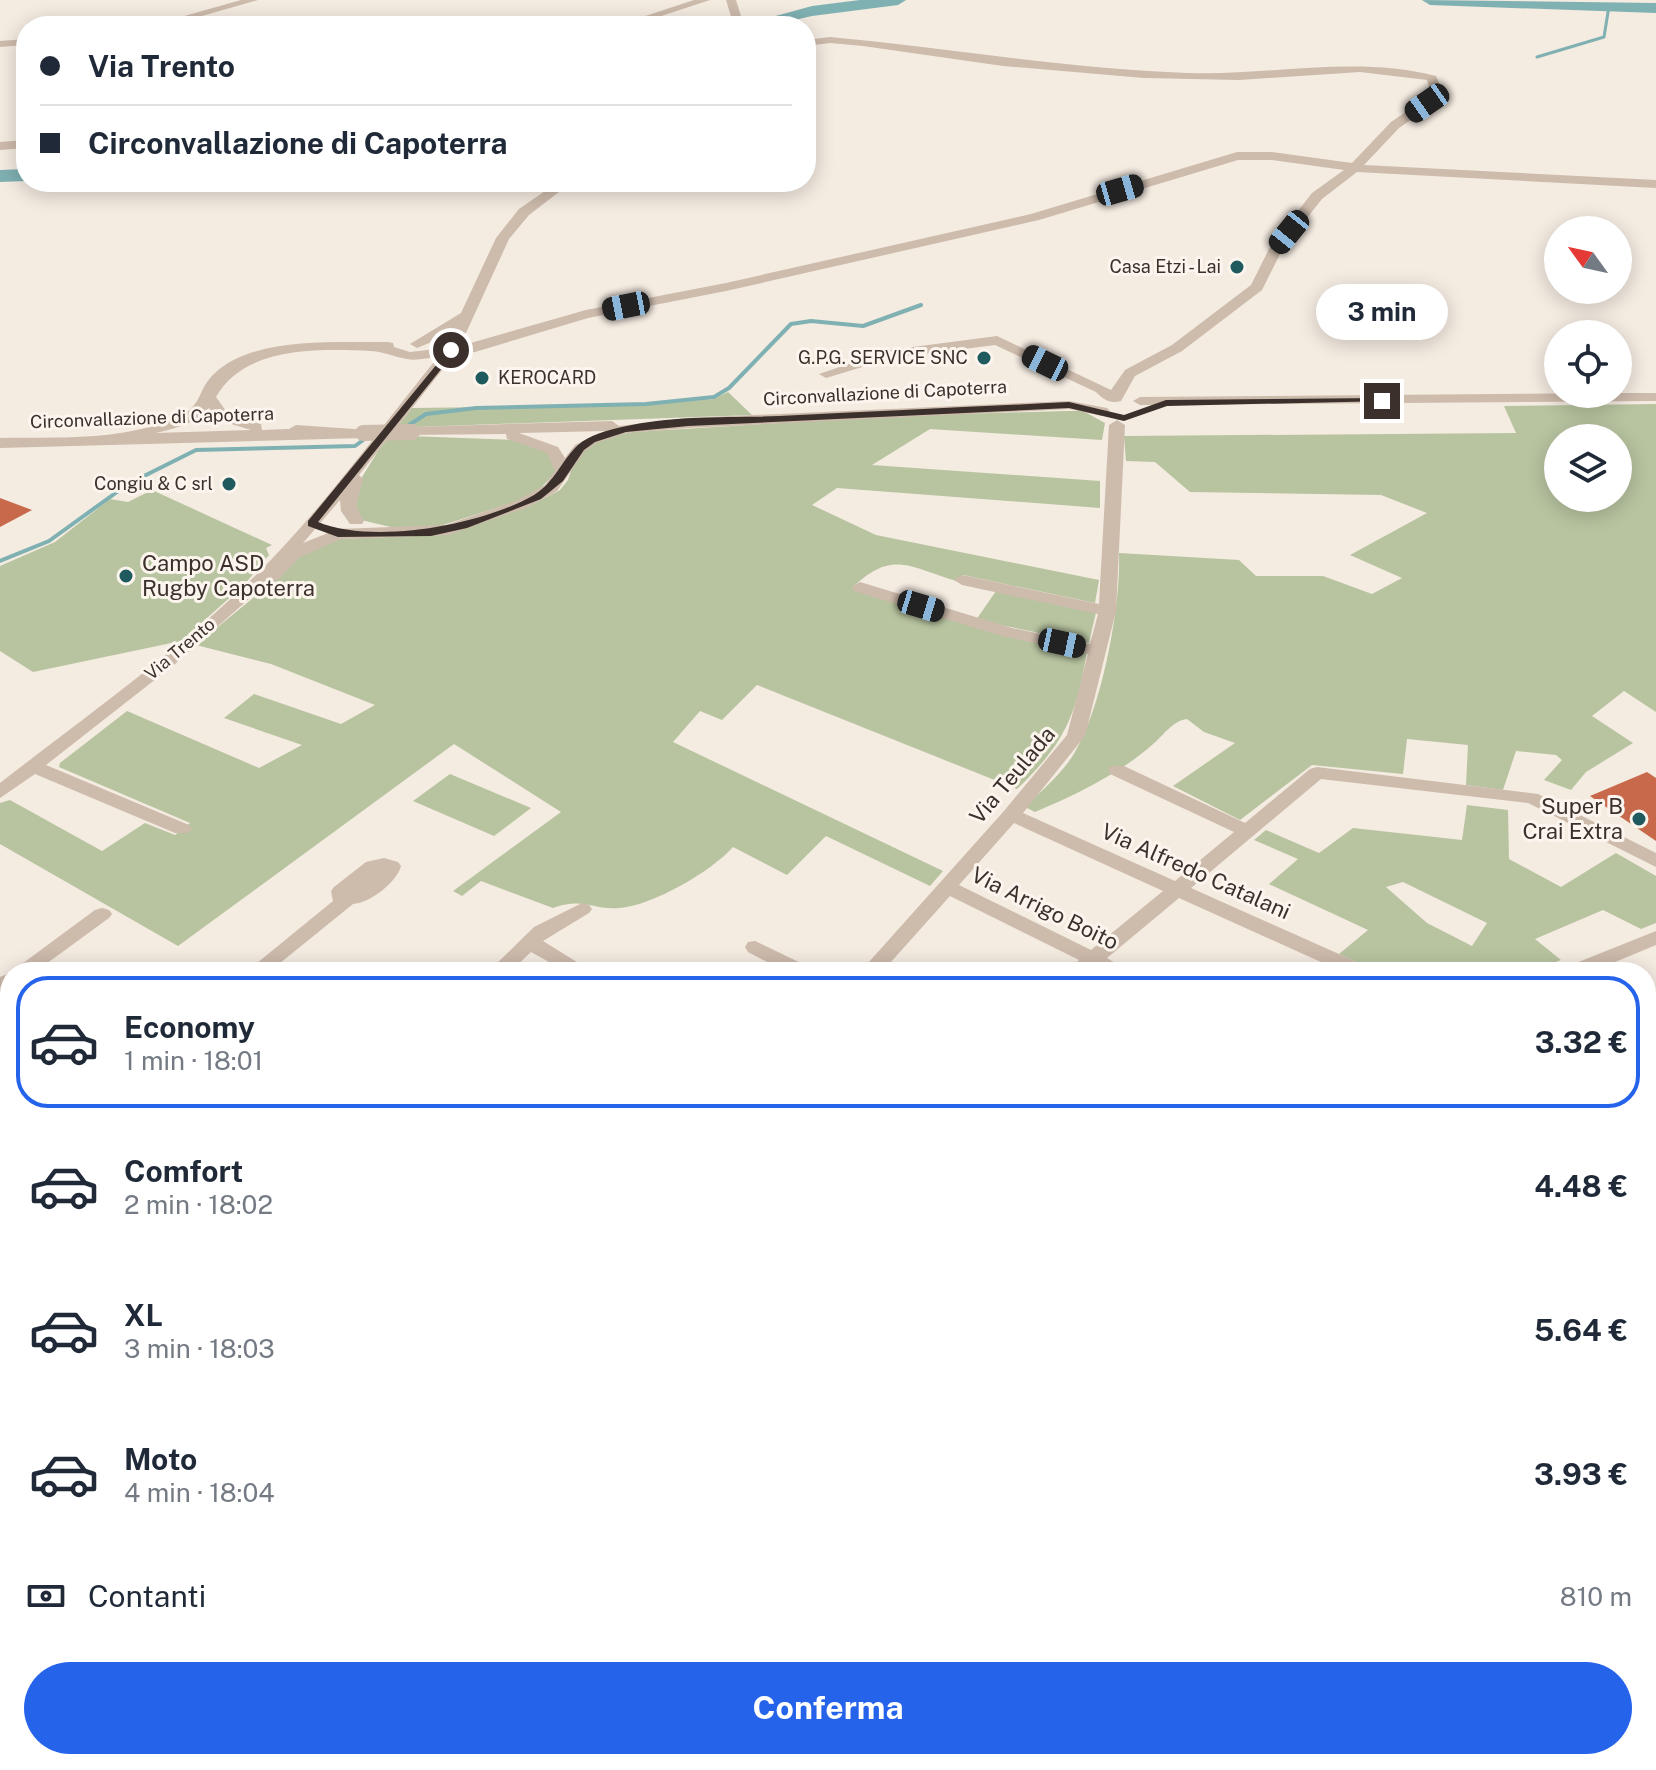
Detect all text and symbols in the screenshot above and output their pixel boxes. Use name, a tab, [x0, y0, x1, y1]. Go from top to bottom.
text: Via Trento	[88, 48, 235, 84]
car	[1400, 79, 1454, 127]
text: Circonvallazione di Capoterra	[88, 125, 508, 161]
car	[1094, 172, 1146, 208]
car	[1265, 206, 1313, 258]
north arrow	[1544, 216, 1632, 304]
map controls	[1544, 216, 1632, 512]
place label: Casa Etzi - Lai	[1110, 256, 1221, 277]
marker: Casa Etzi - Lai	[1228, 258, 1246, 276]
callout: 3 min	[1316, 285, 1448, 341]
car	[600, 290, 652, 322]
text: 3 min	[1348, 296, 1416, 327]
button: locate	[1544, 320, 1632, 408]
route start	[433, 332, 469, 368]
car	[1018, 342, 1072, 384]
place label: G.P.G. SERVICE SNC	[798, 347, 968, 368]
marker: G.P.G. SERVICE SNC	[975, 349, 993, 367]
place label: KEROCARD	[498, 367, 596, 388]
marker: KEROCARD	[473, 369, 491, 387]
street label: Circonvallazione di Capoterra	[763, 376, 1007, 409]
route end	[1364, 383, 1400, 419]
street label: Circonvallazione di Capoterra	[30, 403, 274, 432]
button: layers	[1544, 424, 1632, 512]
place label: Congiu & C srl	[94, 473, 213, 494]
marker: Congiu & C srl	[220, 475, 238, 493]
place label: Campo ASD Rugby Capoterra	[142, 550, 315, 601]
marker: Campo ASD Rugby Capoterra	[117, 567, 135, 585]
car	[895, 588, 947, 624]
street label: Via Trento	[140, 613, 219, 684]
car	[1036, 626, 1088, 660]
street label: Via Teulada	[964, 721, 1060, 829]
place label: Super B Crai Extra	[1522, 793, 1623, 844]
marker: Super B Crai Extra	[1630, 810, 1648, 828]
street label: Via Alfredo Catalani	[1097, 818, 1295, 924]
street label: Via Arrigo Boito	[967, 861, 1123, 955]
icon: car	[28, 1006, 100, 1078]
text: Economy	[124, 1009, 255, 1045]
text: 3.32 €	[1535, 1024, 1628, 1060]
text: 1 min · 18:01	[124, 1045, 263, 1076]
icon: car	[28, 1150, 100, 1222]
text: Comfort	[124, 1153, 243, 1189]
text: 4.48 €	[1534, 1168, 1628, 1204]
text: 2 min · 18:02	[124, 1189, 273, 1220]
icon: car	[28, 1294, 100, 1366]
text: XL	[124, 1297, 163, 1333]
text: 5.64 €	[1534, 1312, 1628, 1348]
text: 3 min · 18:03	[124, 1333, 275, 1364]
icon: car	[28, 1438, 100, 1510]
text: Moto	[124, 1441, 197, 1477]
text: 3.93 €	[1534, 1456, 1628, 1492]
text: 4 min · 18:04	[124, 1477, 275, 1508]
icon: cash	[24, 1574, 68, 1618]
text: Contanti	[88, 1578, 206, 1614]
text: 810 m	[1560, 1581, 1632, 1612]
button: Conferma	[24, 1662, 1632, 1754]

